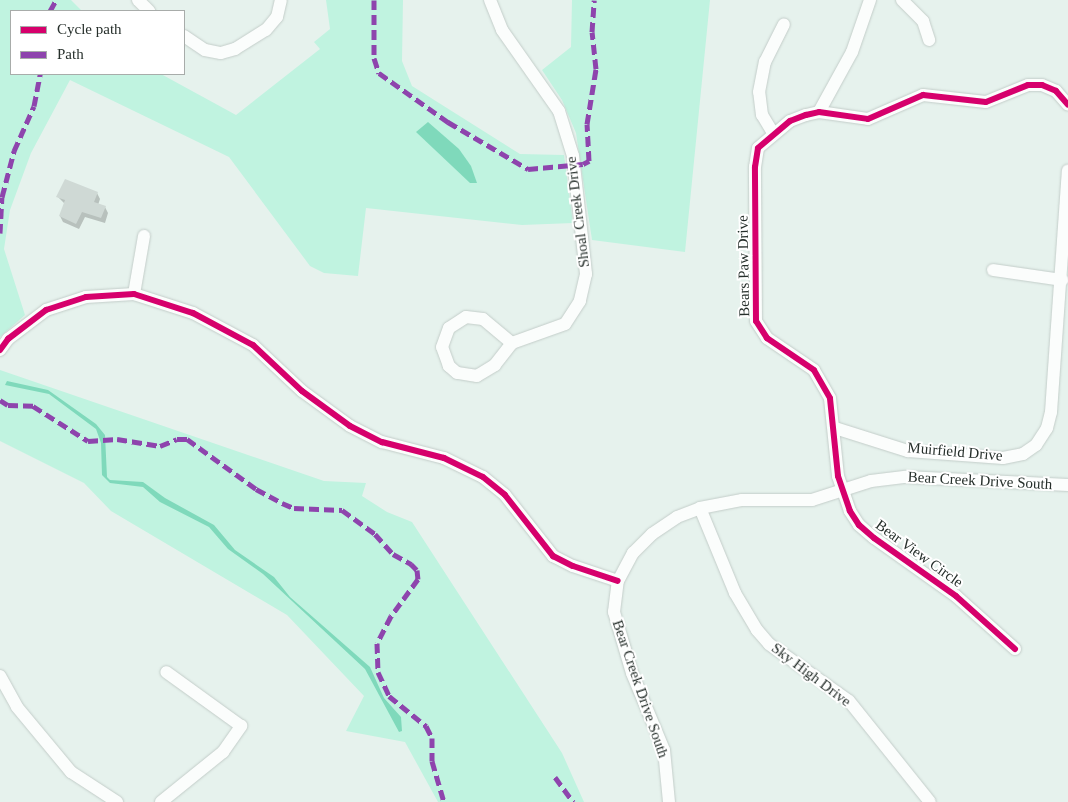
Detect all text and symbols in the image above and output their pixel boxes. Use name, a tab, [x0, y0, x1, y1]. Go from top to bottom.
legend	[10, 10, 185, 75]
text: Cycle path	[57, 21, 122, 37]
text: Path	[57, 46, 84, 62]
street label: Shoal Creek Drive	[562, 156, 594, 268]
street label: Bears Paw Drive	[734, 215, 754, 317]
street label: Muirfield Drive	[907, 439, 1003, 465]
street label: Bear Creek Drive South	[907, 468, 1053, 494]
street label: Bear View Circle	[872, 516, 966, 592]
street label: Bear Creek Drive South	[608, 618, 672, 760]
street label: Sky High Drive	[768, 639, 854, 711]

